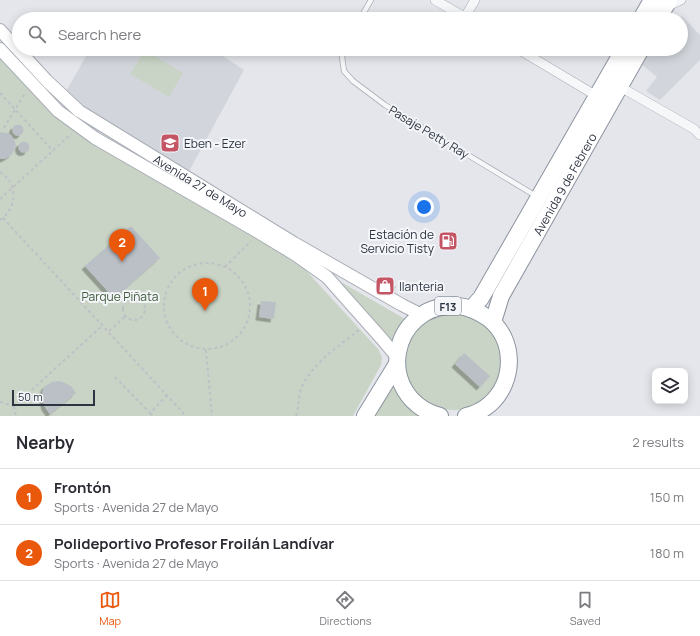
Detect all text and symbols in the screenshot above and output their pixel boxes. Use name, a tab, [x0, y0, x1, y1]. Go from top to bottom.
search box	[12, 12, 688, 56]
icon: search	[26, 23, 48, 45]
text: Search here	[58, 24, 141, 45]
street label: Pasaje Petty Ray	[386, 101, 473, 163]
street label: Avenida 9 de Febrero	[529, 130, 600, 238]
school or university icon: Eben - Ezer	[159, 132, 181, 154]
place label: Eben - Ezer	[184, 135, 246, 152]
street label: Avenida 27 de Mayo	[150, 150, 251, 221]
your location	[414, 197, 434, 217]
place label: Estación de Servicio Tisty	[360, 226, 435, 257]
pin: 2	[109, 229, 135, 262]
fuel station icon: Estación de Servicio Tisty	[437, 230, 459, 252]
shop icon: llanteria	[374, 275, 396, 297]
pin: 1	[192, 278, 218, 311]
place label: llanteria	[399, 278, 444, 295]
park label: Parque Piñata	[82, 288, 158, 305]
road number: F13	[435, 297, 461, 315]
map controls	[652, 368, 688, 404]
button: layers	[652, 368, 688, 404]
scale bar	[12, 388, 95, 407]
text: 50 m	[18, 389, 43, 404]
text: Nearby	[16, 431, 74, 454]
text: 2 results	[632, 433, 684, 451]
text: Frontón	[54, 477, 111, 498]
text: 1	[26, 488, 32, 506]
text: 150 m	[650, 488, 684, 506]
text: Sports · Avenida 27 de Mayo	[54, 498, 219, 516]
text: Polideportivo Profesor Froilán Landívar	[54, 533, 334, 554]
text: 2	[25, 544, 33, 562]
text: 180 m	[650, 544, 684, 562]
text: Sports · Avenida 27 de Mayo	[54, 554, 219, 572]
tab: Map	[99, 589, 121, 628]
tab: Directions	[319, 589, 372, 628]
tab: Saved	[570, 589, 601, 628]

